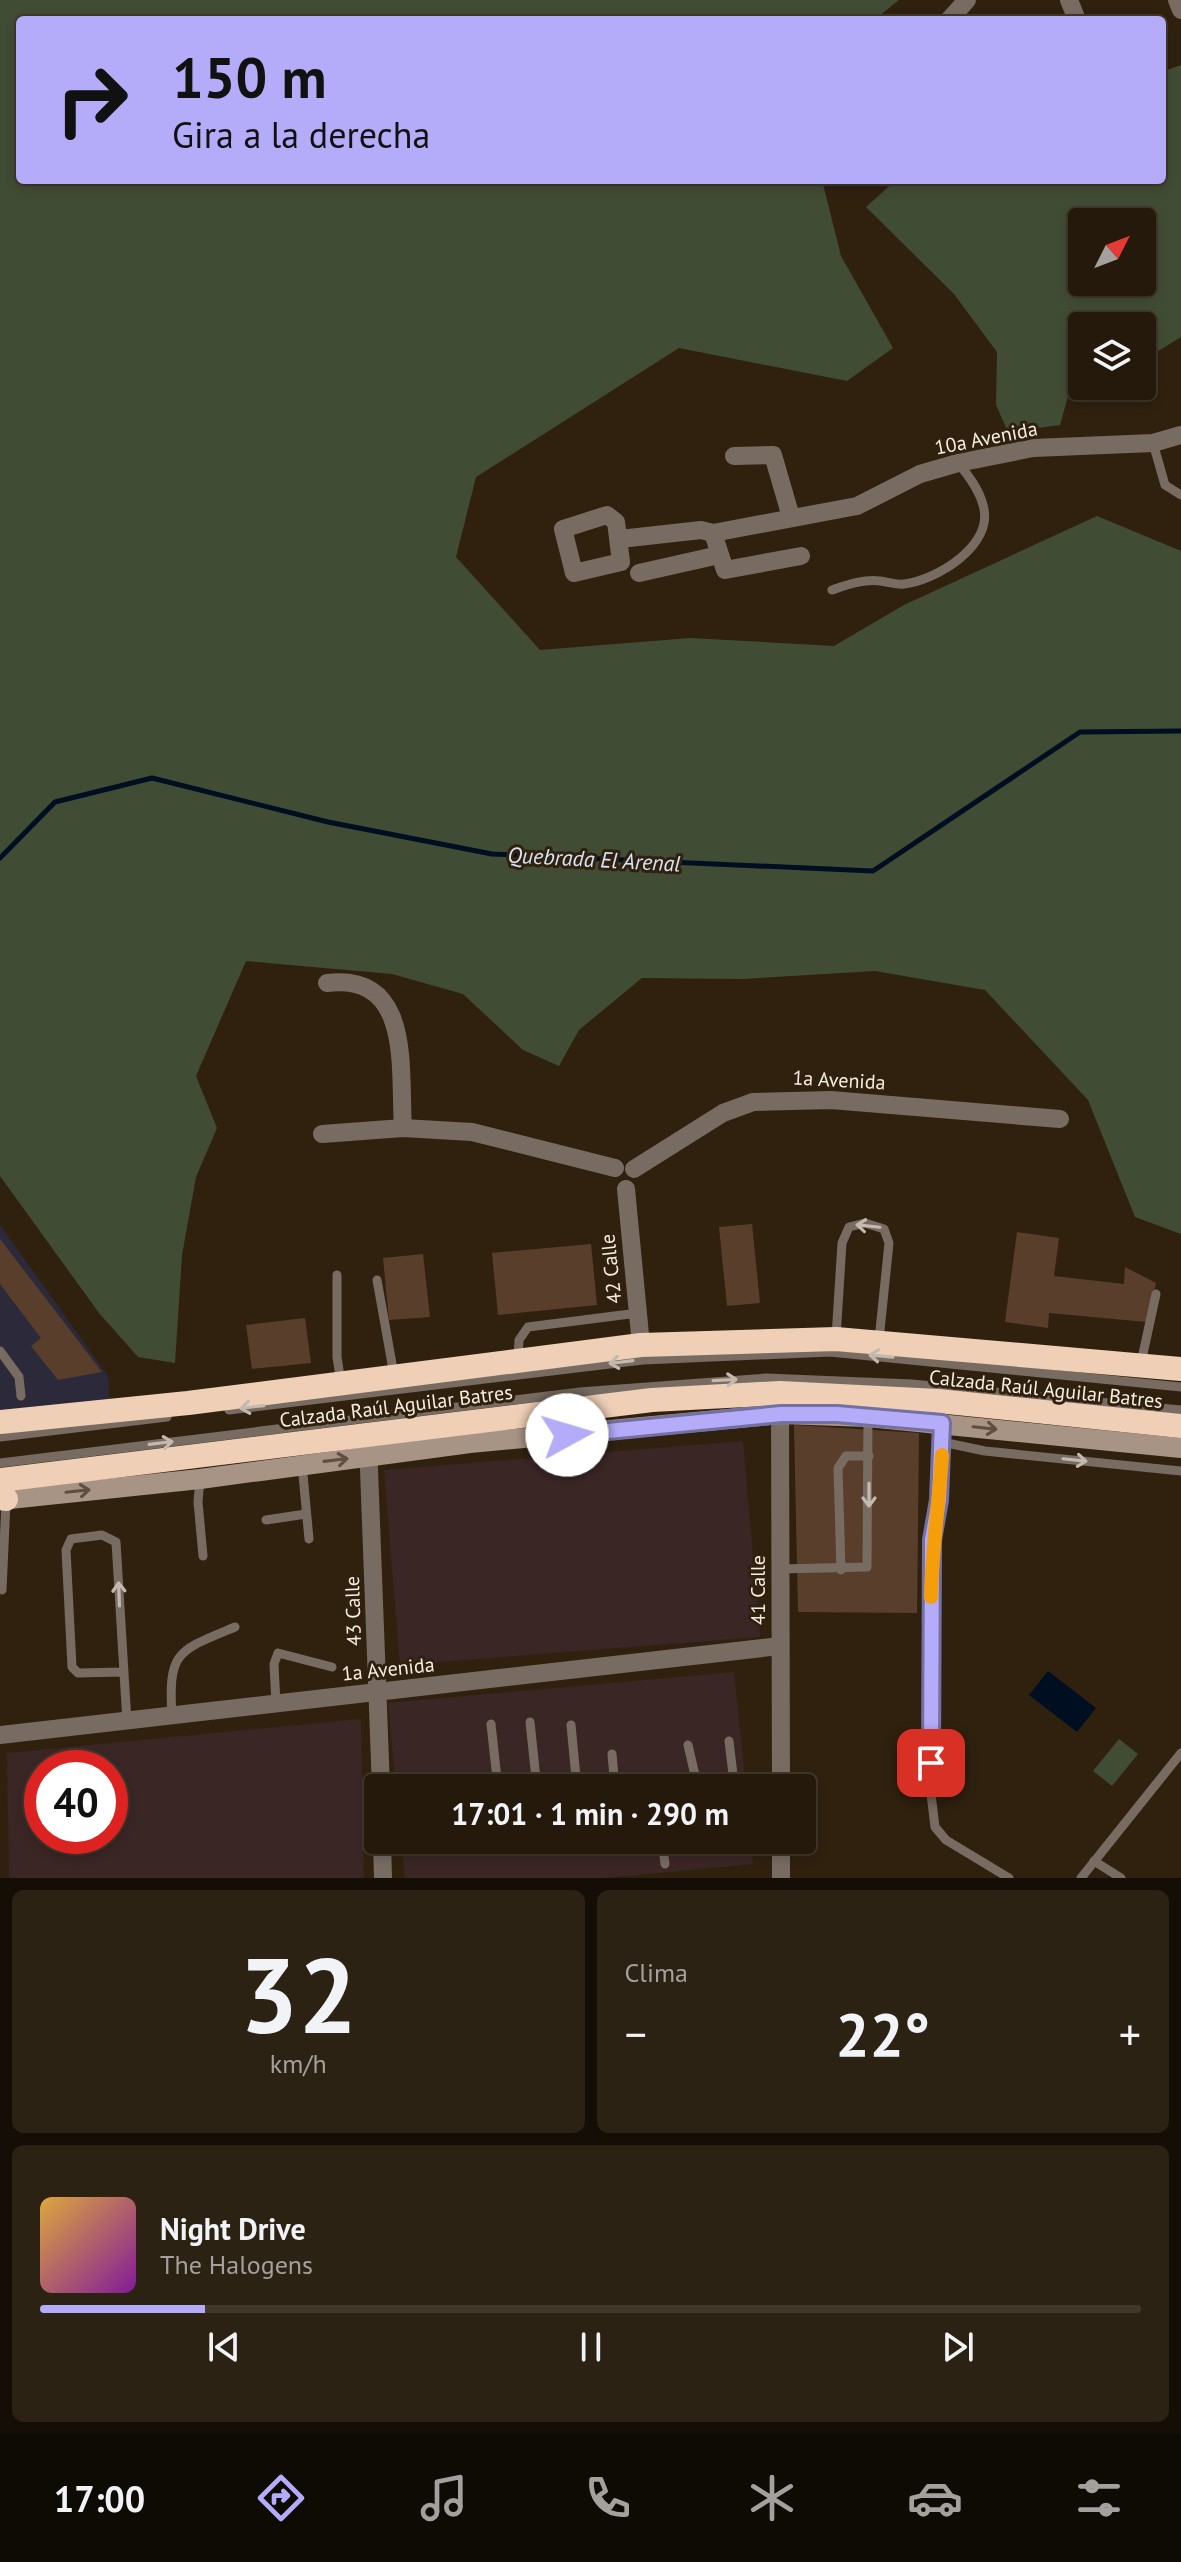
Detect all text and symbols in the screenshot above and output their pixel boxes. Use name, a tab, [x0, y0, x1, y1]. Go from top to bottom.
text: 150 m	[172, 41, 327, 113]
icon: right	[40, 48, 144, 152]
text: Gira a la derecha	[172, 111, 430, 158]
north arrow	[1068, 208, 1156, 296]
map controls	[1068, 208, 1156, 400]
button: layers	[1068, 312, 1156, 400]
street label: 10a Avenida	[932, 415, 1040, 461]
water label: Quebrada El Arenal	[507, 840, 681, 878]
street label: 1a Avenida	[792, 1065, 886, 1095]
one-way arrow	[855, 1218, 881, 1233]
street label: 42 Calle	[594, 1233, 628, 1305]
one-way arrow	[868, 1349, 894, 1364]
one-way arrow	[608, 1355, 635, 1370]
street label: Calzada Raúl Aguilar Batres	[928, 1364, 1164, 1414]
one-way arrow	[711, 1372, 738, 1387]
street label: Calzada Raúl Aguilar Batres	[278, 1379, 514, 1433]
position arrow	[525, 1393, 609, 1477]
one-way arrow	[240, 1400, 265, 1415]
one-way arrow	[971, 1420, 997, 1435]
one-way arrow	[147, 1435, 174, 1450]
one-way arrow	[323, 1452, 348, 1467]
one-way arrow	[1061, 1453, 1088, 1468]
one-way arrow	[861, 1481, 877, 1508]
one-way arrow	[64, 1484, 90, 1499]
street label: 41 Calle	[745, 1555, 771, 1625]
street label: 43 Calle	[339, 1576, 367, 1646]
one-way arrow	[111, 1581, 126, 1608]
street label: 1a Avenida	[340, 1651, 436, 1687]
pin	[897, 1729, 965, 1797]
icon: arrive	[909, 1741, 953, 1785]
speed limit sign: 40	[24, 1750, 128, 1854]
text: 17:01 · 1 min · 290 m	[451, 1794, 729, 1833]
text: 32	[239, 1927, 357, 2062]
text: Clima	[625, 1956, 688, 1989]
text: 22°	[836, 1995, 930, 2073]
text: −	[625, 2005, 647, 2062]
text: +	[1119, 2005, 1141, 2062]
text: km/h	[270, 2047, 327, 2080]
text: Night Drive	[160, 2209, 306, 2248]
text: The Halogens	[160, 2248, 313, 2281]
icon: previous	[202, 2325, 246, 2369]
icon: pause	[569, 2325, 613, 2369]
icon: next	[936, 2325, 980, 2369]
icon: directions	[253, 2470, 309, 2526]
icon: music	[416, 2470, 472, 2526]
icon: phone	[580, 2470, 636, 2526]
icon: climate	[744, 2470, 800, 2526]
icon: car	[907, 2470, 963, 2526]
icon: filters	[1071, 2470, 1127, 2526]
text: 17:00	[54, 2475, 145, 2522]

